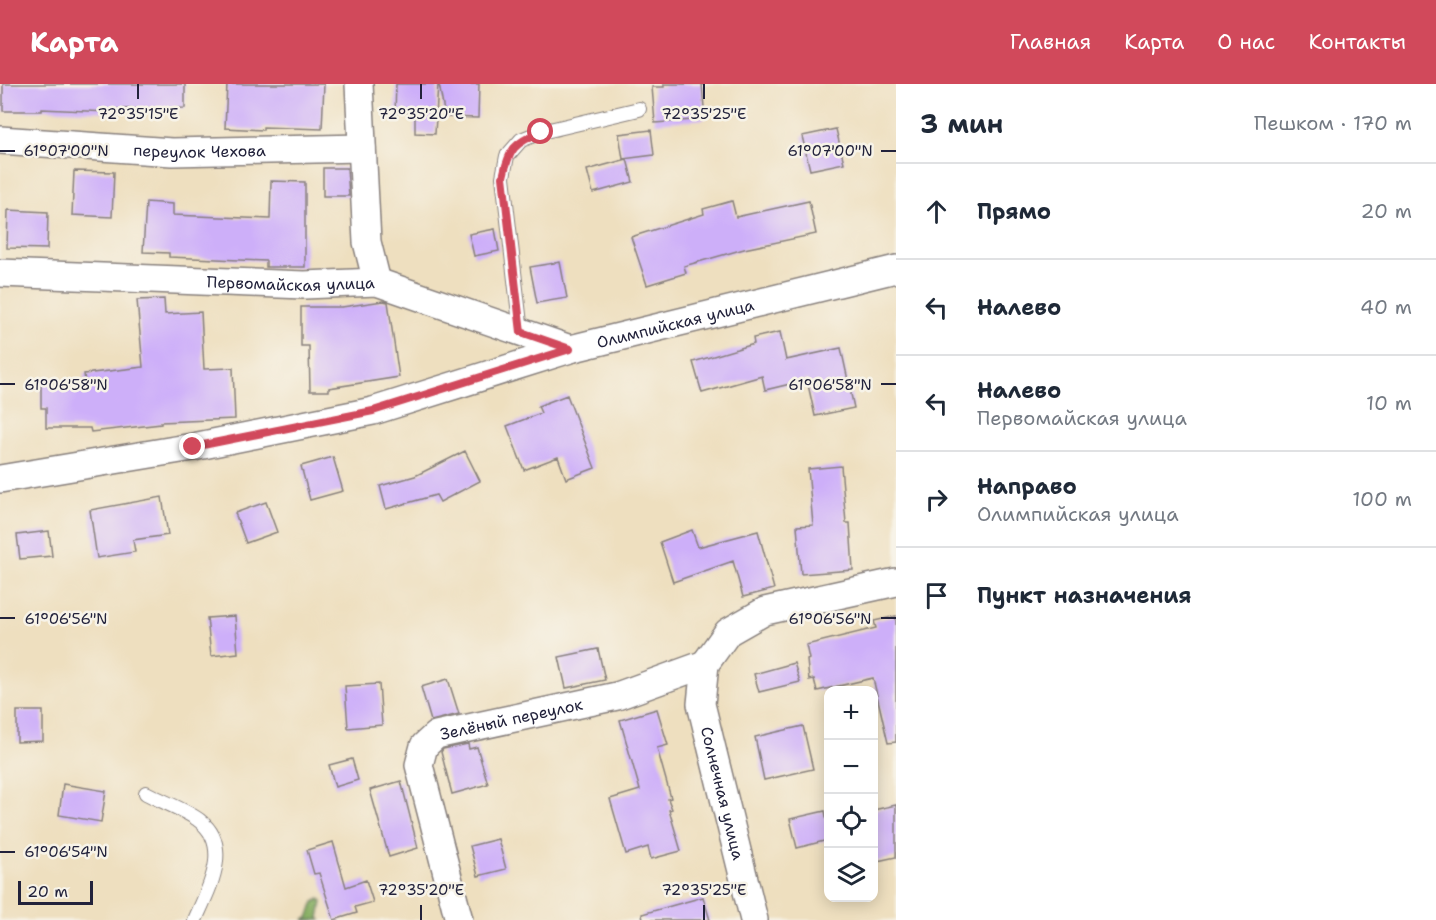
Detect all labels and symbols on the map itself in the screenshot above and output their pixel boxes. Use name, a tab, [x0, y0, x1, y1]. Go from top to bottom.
text: 72°35'15"E	[97, 104, 179, 124]
text: 72°35'20"E	[378, 104, 464, 124]
text: 72°35'25"E	[662, 104, 746, 124]
route start	[527, 118, 553, 144]
street label: переулок Чехова	[133, 139, 266, 163]
text: 61°07'00"N	[23, 141, 109, 161]
text: 61°07'00"N	[787, 141, 873, 161]
street label: Первомайская улица	[206, 271, 375, 296]
street label: Олимпийская улица	[594, 294, 756, 353]
text: 61°06'58"N	[24, 375, 108, 395]
text: 61°06'58"N	[788, 375, 872, 395]
route end	[179, 433, 205, 459]
text: 61°06'56"N	[25, 609, 107, 629]
text: 61°06'56"N	[789, 609, 871, 629]
street label: Зелёный переулок	[438, 693, 585, 744]
street label: Солнечная улица	[696, 724, 749, 862]
text: 61°06'54"N	[24, 842, 108, 862]
scale bar	[18, 878, 93, 906]
text: 72°35'20"E	[378, 880, 464, 900]
text: 72°35'25"E	[662, 880, 746, 900]

